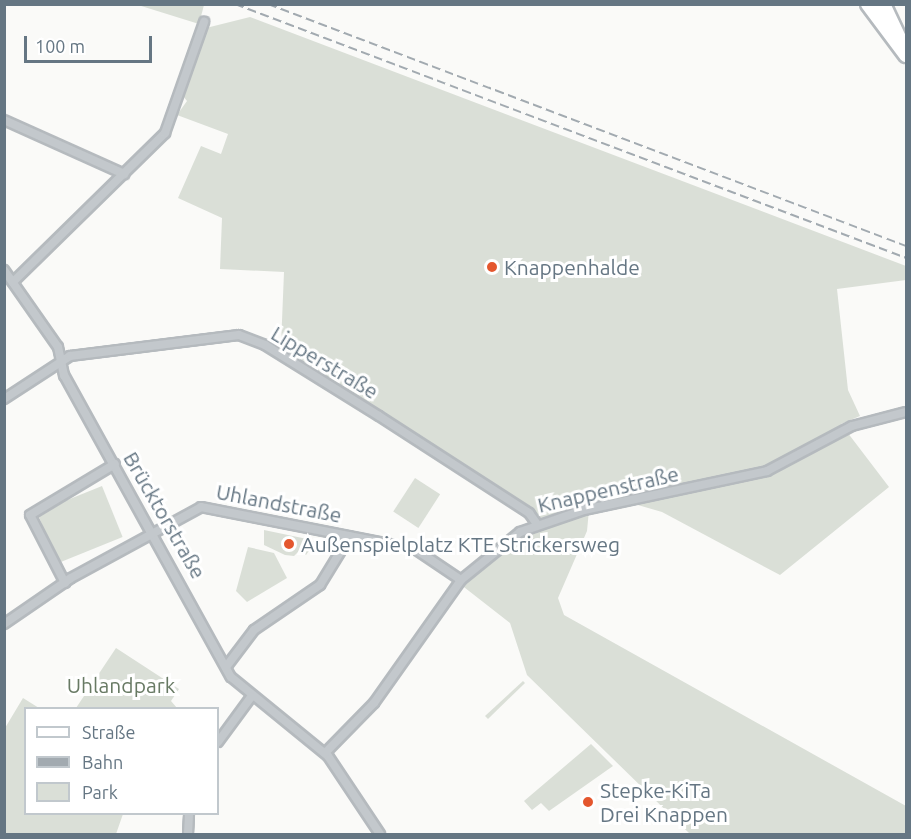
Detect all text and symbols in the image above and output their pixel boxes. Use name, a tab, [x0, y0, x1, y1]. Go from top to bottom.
scale bar	[27, 24, 154, 62]
text: 100 m	[35, 36, 85, 56]
place label: Knappenhalde	[504, 254, 640, 280]
marker: Knappenhalde	[485, 260, 499, 274]
street label: Lipperstraße	[267, 320, 383, 404]
street label: Brücktorstraße	[118, 447, 212, 583]
street label: Knappenstraße	[535, 461, 681, 517]
street label: Uhlandstraße	[214, 478, 344, 528]
place label: Außenspielplatz KTE Strickersweg	[301, 531, 620, 557]
marker: Außenspielplatz KTE Strickersweg	[282, 537, 296, 551]
park label: Uhlandpark	[67, 672, 175, 698]
legend	[24, 707, 219, 815]
text: Straße	[82, 722, 135, 742]
text: Bahn	[82, 752, 123, 772]
place label: Stepke-KiTa Drei Knappen	[600, 777, 728, 827]
text: Park	[82, 782, 118, 802]
marker: Stepke-KiTa Drei Knappen	[581, 795, 595, 809]

